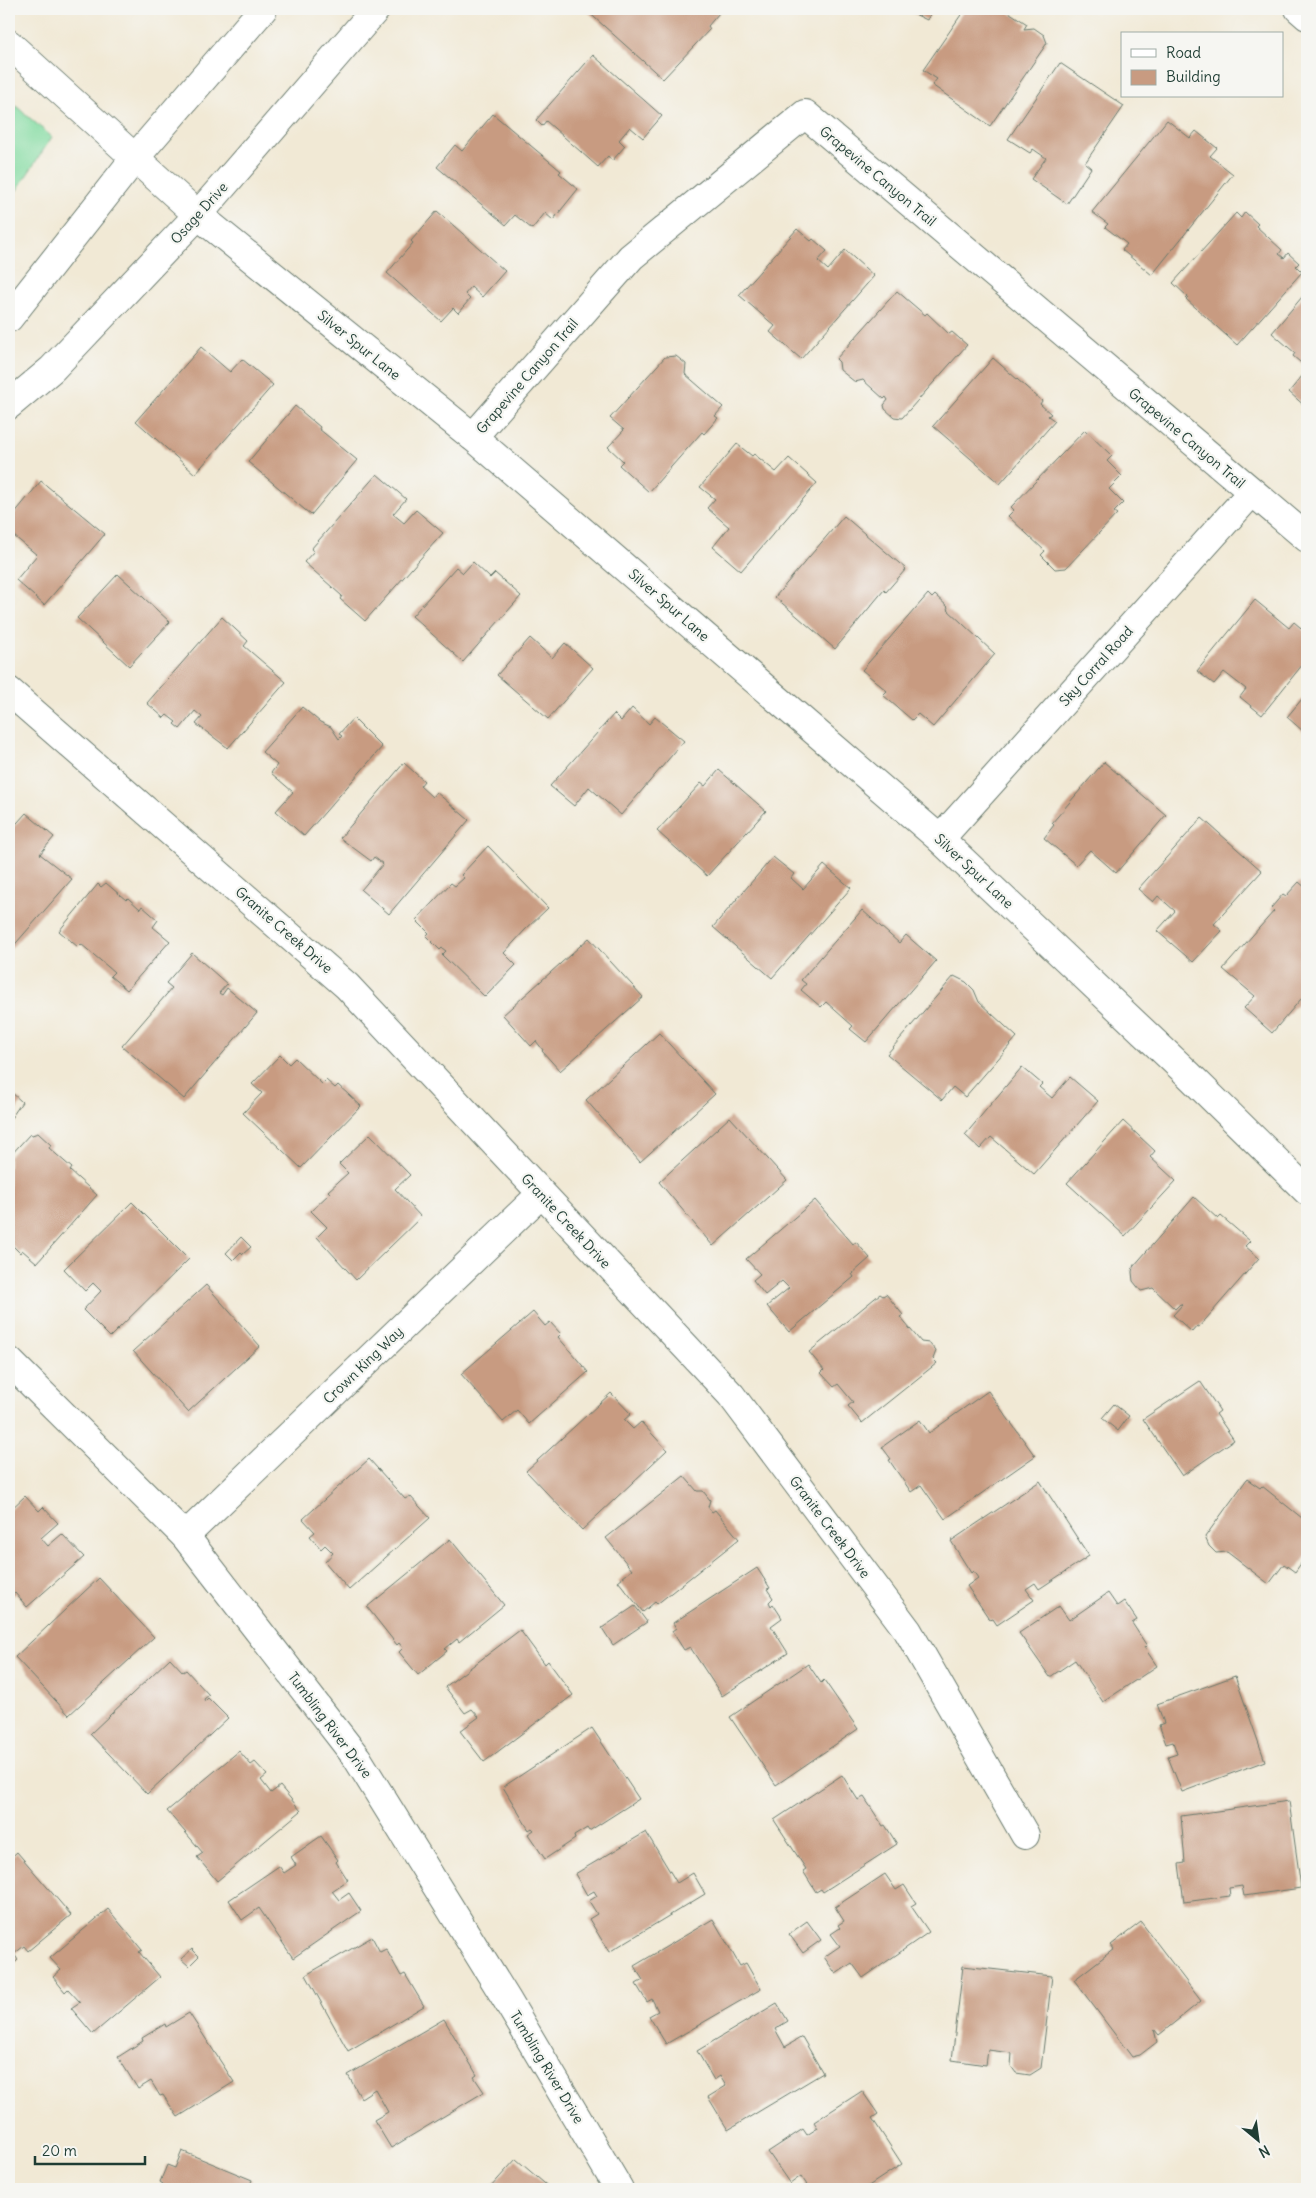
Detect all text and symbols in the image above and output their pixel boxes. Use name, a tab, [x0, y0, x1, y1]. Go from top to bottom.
legend	[1121, 32, 1284, 98]
text: Road	[1166, 43, 1201, 62]
text: Building	[1166, 67, 1221, 86]
street label: Grapevine Canyon Trail	[816, 122, 940, 230]
street label: Osage Drive	[167, 178, 231, 248]
street label: Silver Spur Lane	[314, 306, 404, 384]
street label: Grapevine Canyon Trail	[472, 315, 582, 437]
street label: Grapevine Canyon Trail	[1125, 384, 1249, 492]
street label: Silver Spur Lane	[625, 565, 713, 645]
street label: Sky Corral Road	[1055, 622, 1137, 710]
street label: Silver Spur Lane	[931, 830, 1017, 912]
street label: Granite Creek Drive	[232, 883, 336, 977]
street label: Granite Creek Drive	[517, 1170, 615, 1272]
street label: Crown King Way	[319, 1322, 407, 1408]
street label: Granite Creek Drive	[786, 1472, 874, 1582]
street label: Tumbling River Drive	[284, 1668, 376, 1782]
street label: Tumbling River Drive	[506, 2007, 588, 2127]
north arrow	[1234, 2116, 1284, 2166]
scale bar	[35, 2133, 145, 2165]
text: 20 m	[42, 2141, 77, 2160]
text: N	[1256, 2141, 1273, 2162]

